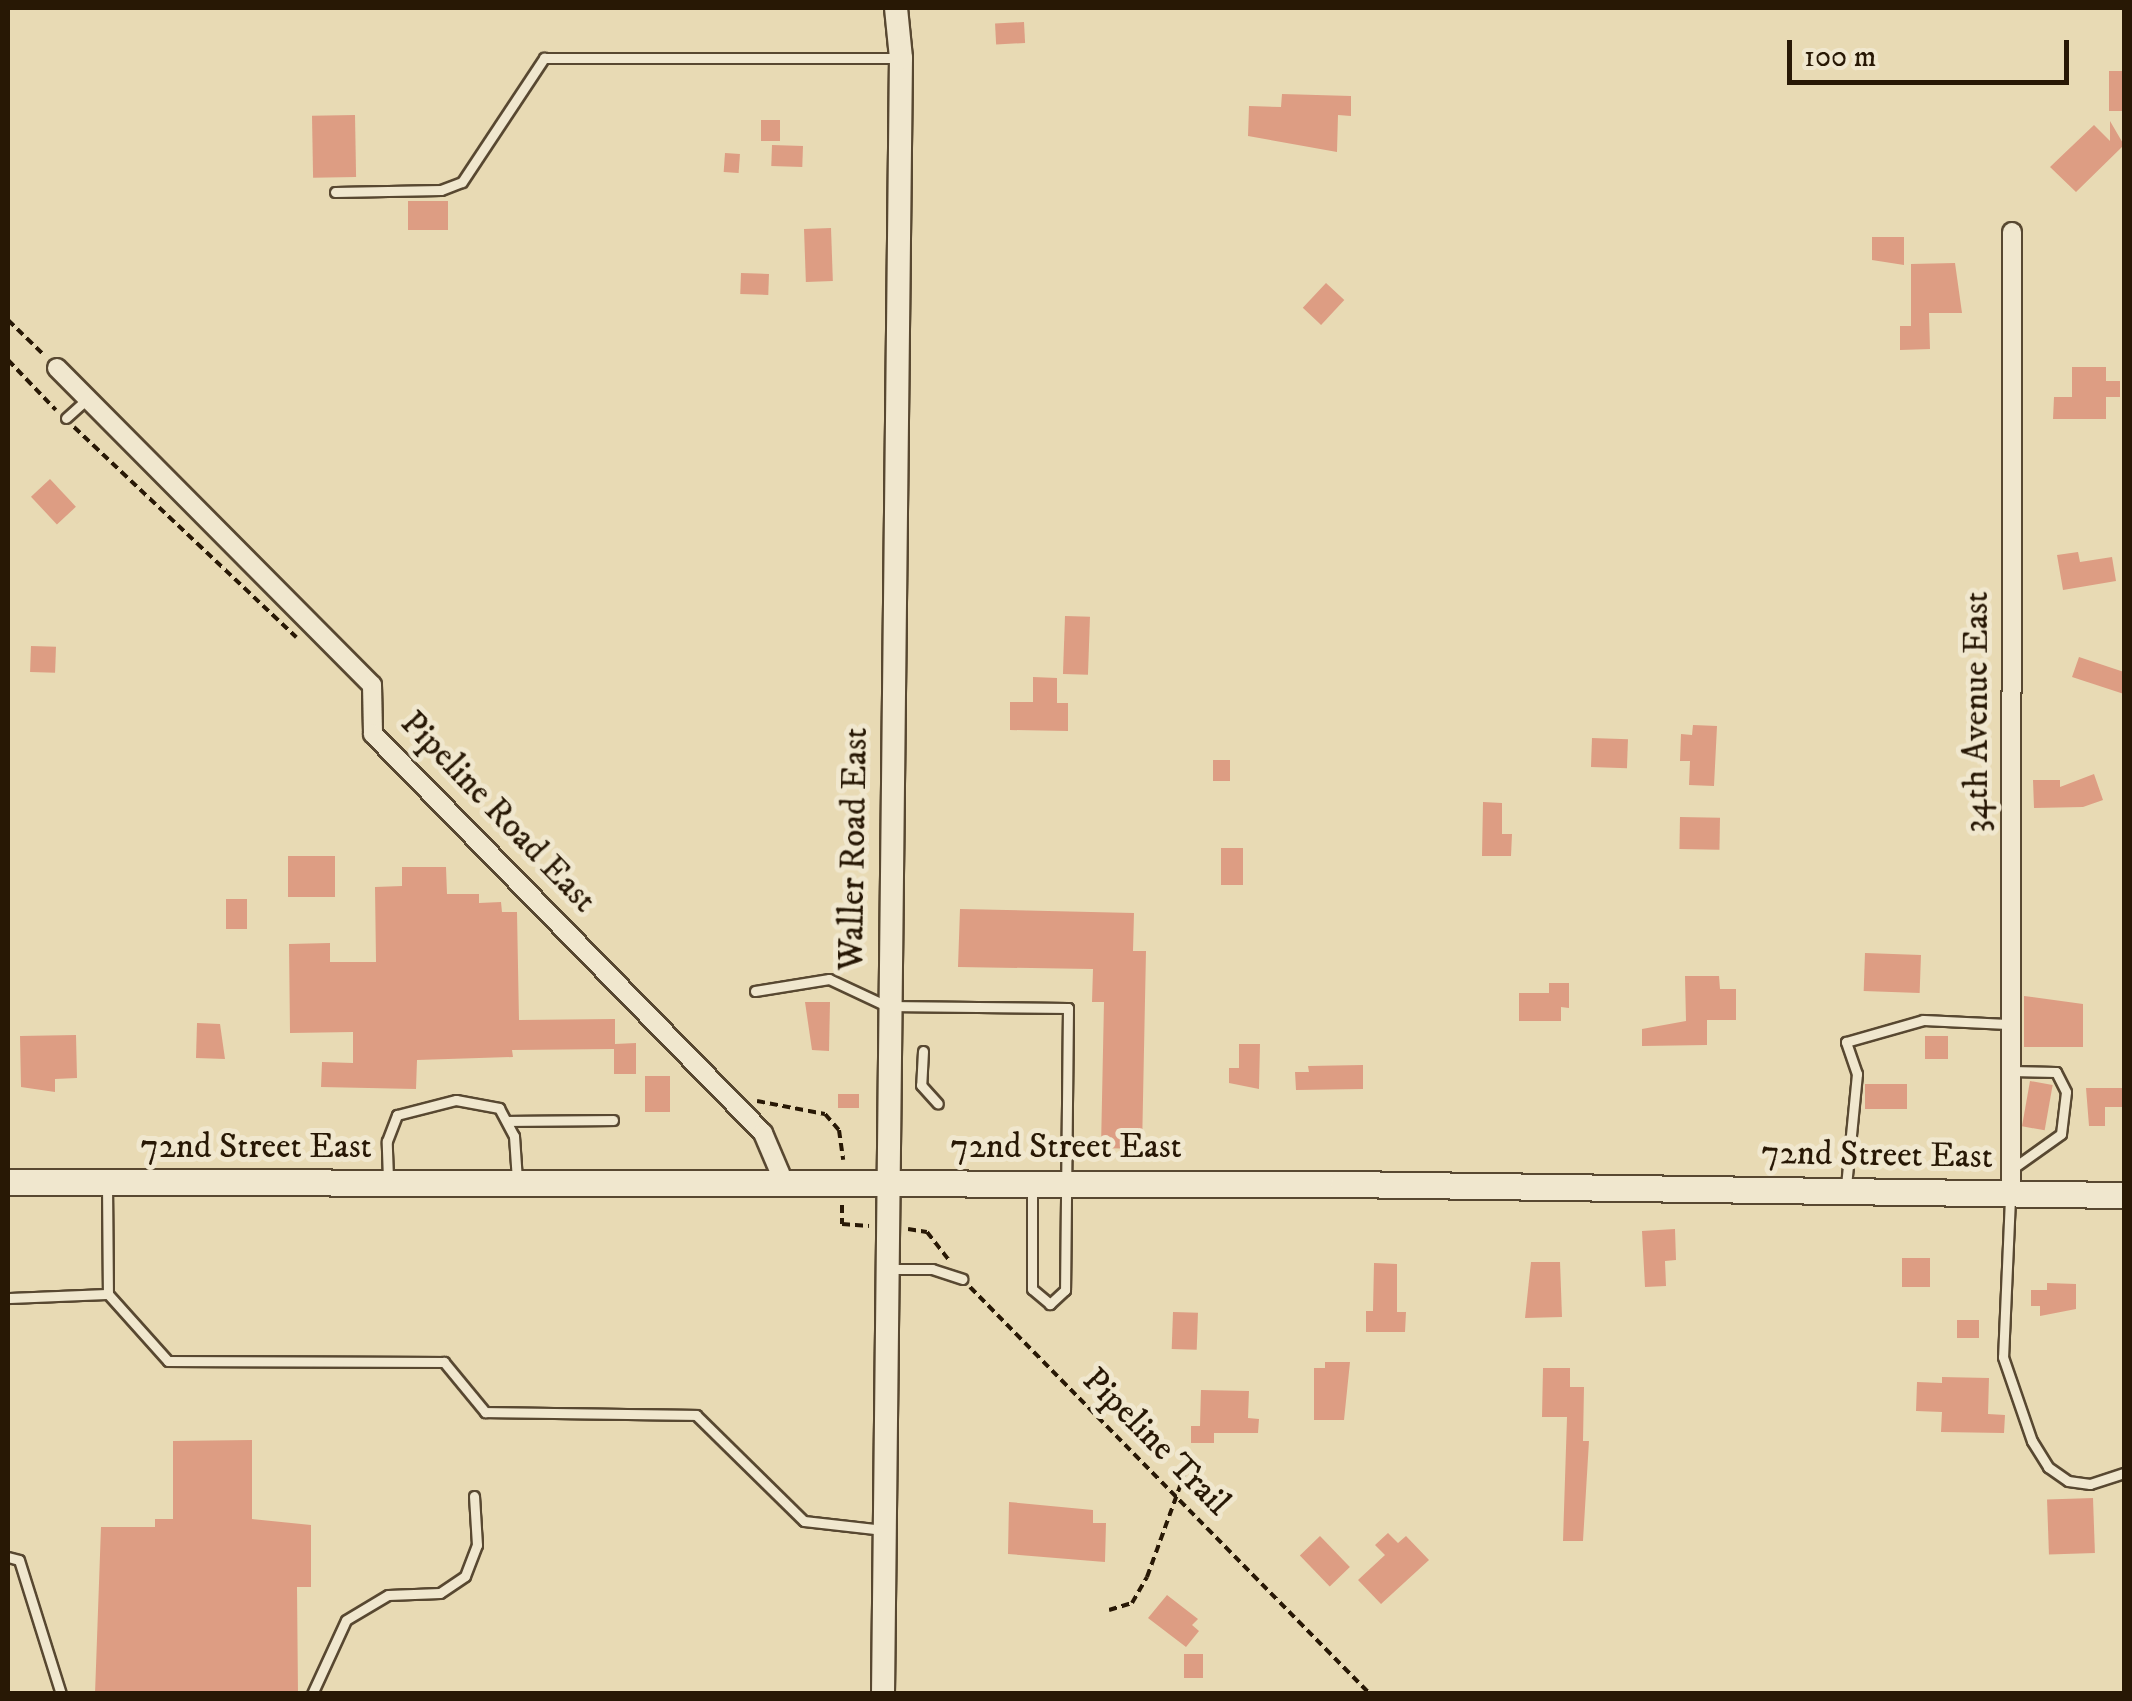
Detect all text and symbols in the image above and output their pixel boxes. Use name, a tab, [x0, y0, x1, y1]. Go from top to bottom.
scale bar	[1792, 20, 2074, 82]
text: 100 m	[1804, 39, 1876, 76]
street label: 34th Avenue East	[1956, 591, 1998, 833]
street label: Pipeline Road East	[391, 703, 605, 921]
street label: Waller Road East	[831, 727, 877, 971]
street label: 72nd Street East	[140, 1126, 372, 1168]
street label: 72nd Street East	[950, 1126, 1182, 1168]
street label: 72nd Street East	[1761, 1132, 1993, 1178]
street label: Pipeline Trail	[1073, 1359, 1239, 1525]

